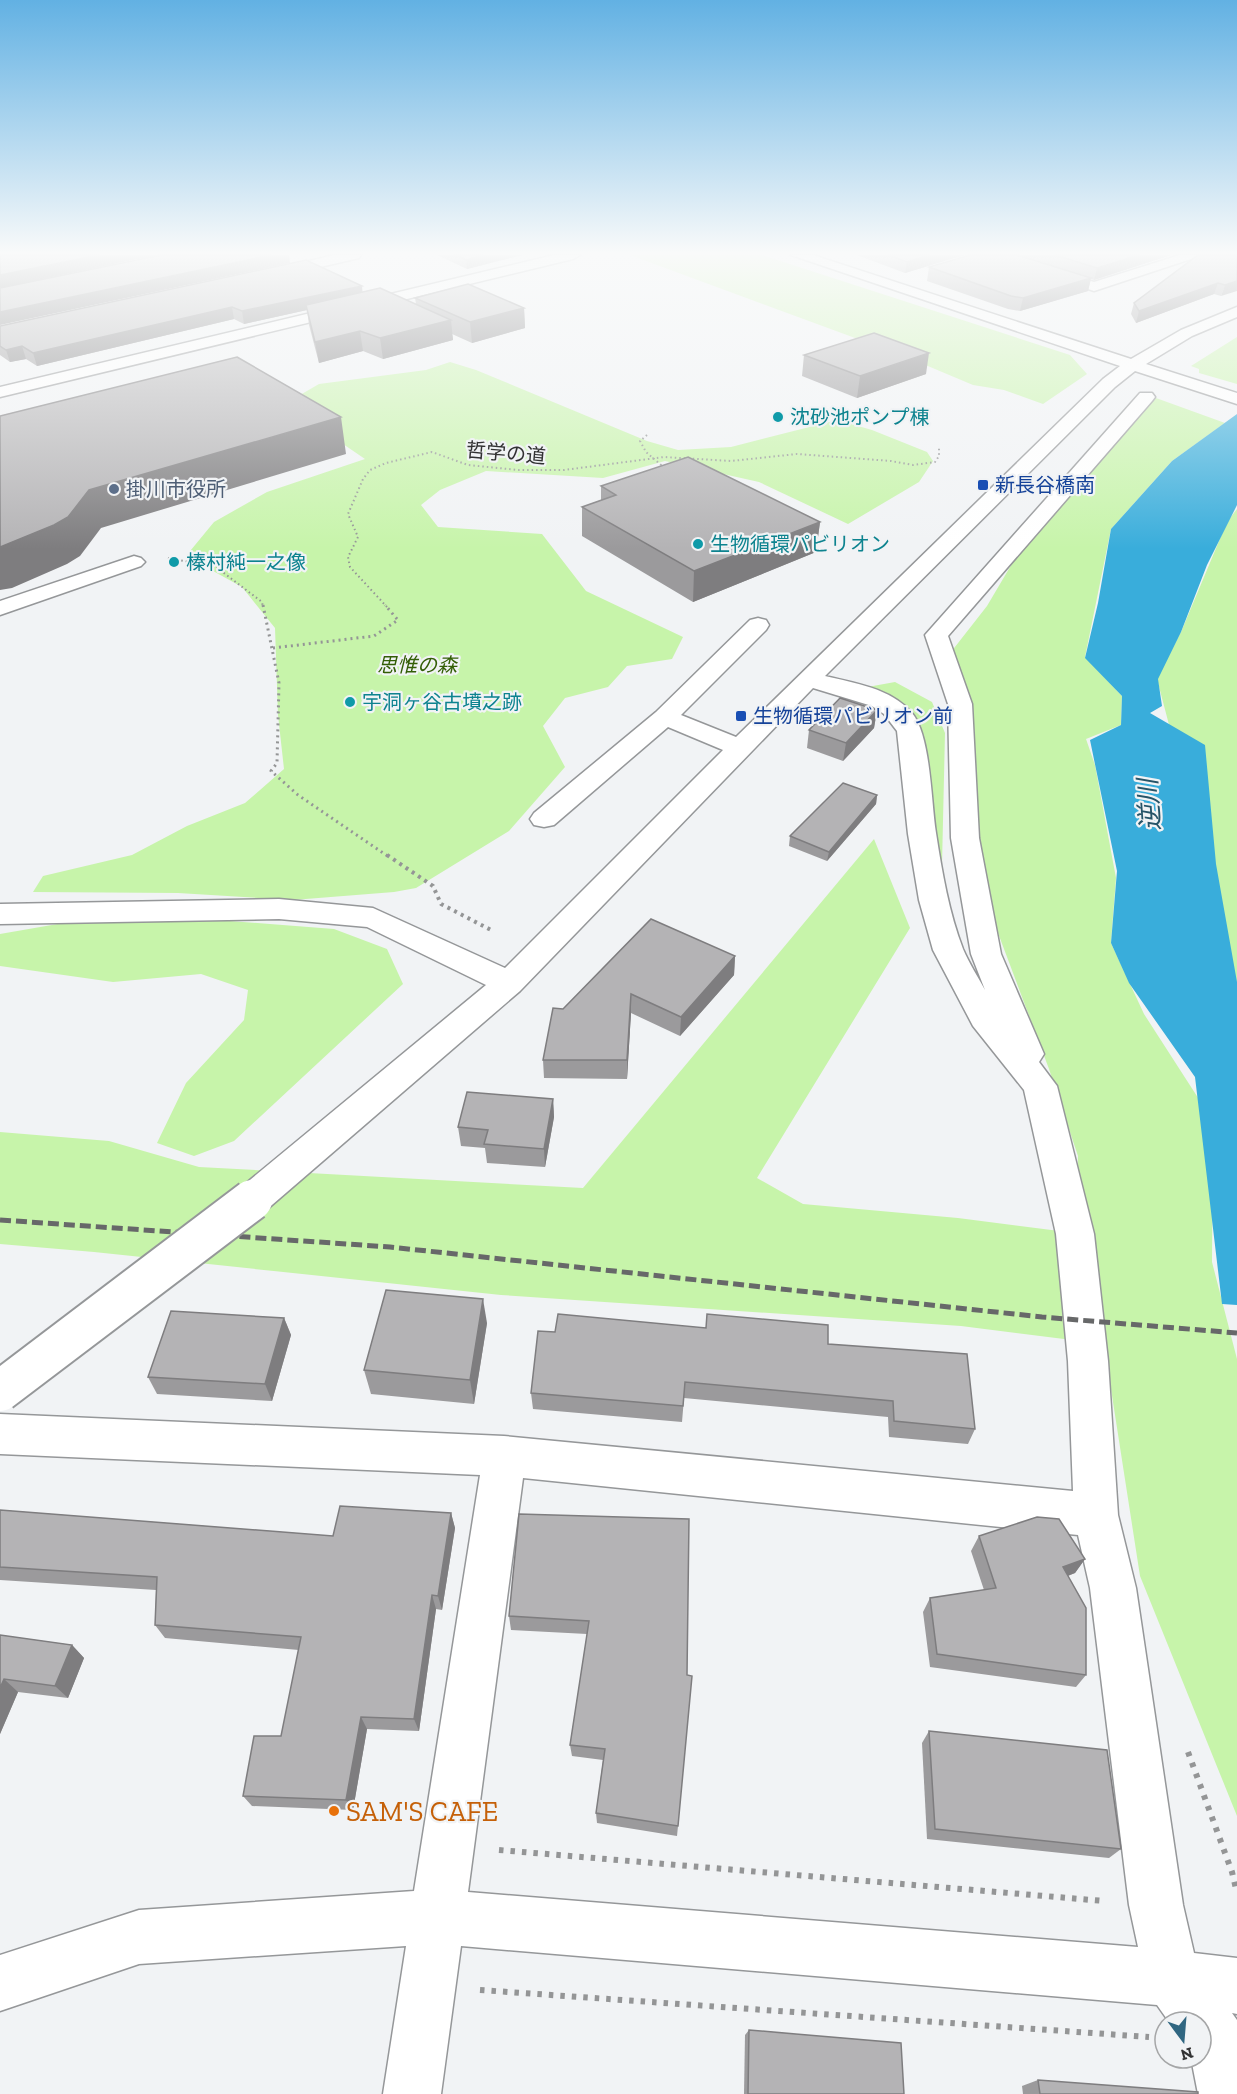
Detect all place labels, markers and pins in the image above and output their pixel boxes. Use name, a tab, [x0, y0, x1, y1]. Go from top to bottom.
place label: 沈砂池ポンプ棟	[790, 405, 929, 429]
marker: 沈砂池ポンプ棟	[771, 410, 785, 424]
place label: 新長谷橋南	[995, 473, 1095, 497]
place label: 掛川市役所	[126, 477, 226, 501]
marker: 新長谷橋南	[976, 478, 990, 492]
marker: 掛川市役所	[107, 482, 121, 496]
place label: 生物循環パビリオン	[710, 532, 890, 556]
marker: 生物循環パビリオン	[691, 537, 705, 551]
place label: 榛村純一之像	[186, 550, 306, 574]
marker: 榛村純一之像	[167, 555, 181, 569]
place label: 宇洞ヶ谷古墳之跡	[362, 690, 522, 714]
marker: 宇洞ヶ谷古墳之跡	[343, 695, 357, 709]
place label: 生物循環パビリオン前	[753, 704, 953, 728]
marker: 生物循環パビリオン前	[734, 709, 748, 723]
place label: SAM'S CAFE	[346, 1795, 498, 1828]
marker: SAM'S CAFE	[327, 1804, 341, 1818]

